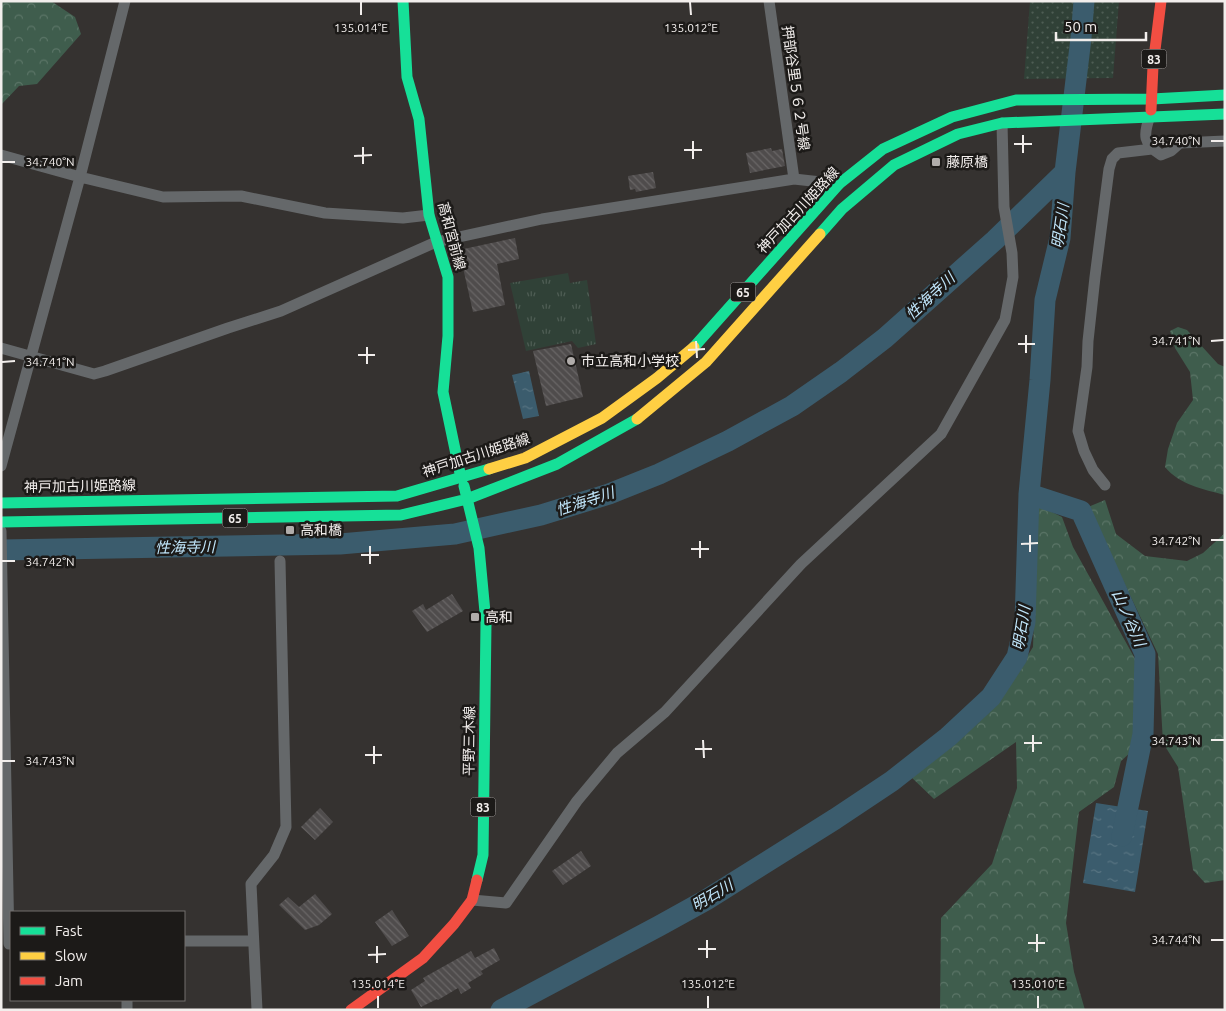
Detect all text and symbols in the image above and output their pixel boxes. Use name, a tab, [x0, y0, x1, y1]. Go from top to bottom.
scale bar	[1056, 10, 1146, 42]
text: 50 m	[1064, 18, 1097, 35]
text: 135.014°E	[334, 21, 388, 34]
text: 135.012°E	[664, 21, 718, 34]
street label: 押部谷里５６２号線	[779, 24, 813, 152]
road number: 83	[1142, 50, 1166, 68]
text: 34.740°N	[1151, 134, 1201, 147]
place label: 藤原橋	[946, 154, 988, 170]
text: 34.740°N	[25, 155, 75, 168]
marker: 藤原橋	[930, 156, 942, 168]
street label: 神戸加古川姫路線	[754, 164, 842, 256]
street label: 高和宮前線	[435, 200, 469, 272]
water label: 明石川	[1048, 201, 1072, 249]
water label: 性海寺川	[902, 268, 959, 323]
road number: 65	[730, 282, 756, 302]
text: 34.741°N	[1151, 334, 1201, 347]
place label: 市立高和小学校	[581, 353, 679, 369]
text: 34.741°N	[25, 355, 75, 368]
marker: 市立高和小学校	[565, 355, 577, 367]
street label: 神戸加古川姫路線	[420, 430, 532, 480]
street label: 神戸加古川姫路線	[24, 477, 136, 495]
water label: 性海寺川	[554, 483, 618, 518]
road number: 65	[222, 508, 248, 528]
place label: 高和橋	[300, 522, 342, 538]
marker: 高和橋	[284, 524, 296, 536]
text: 34.742°N	[1151, 534, 1201, 547]
water label: 性海寺川	[155, 538, 217, 556]
text: 34.742°N	[25, 555, 75, 568]
water label: 山ノ谷川	[1109, 587, 1150, 651]
water label: 明石川	[1009, 602, 1033, 652]
place label: 高和	[485, 609, 513, 625]
marker: 高和	[469, 611, 481, 623]
street label: 平野三木線	[460, 706, 478, 776]
text: 34.743°N	[1151, 734, 1201, 747]
text: 34.743°N	[25, 754, 75, 767]
road number: 83	[470, 798, 496, 816]
water label: 明石川	[688, 875, 737, 914]
legend	[10, 911, 185, 1001]
text: Fast	[55, 922, 83, 939]
text: 34.744°N	[1151, 933, 1201, 946]
text: Slow	[55, 947, 88, 964]
text: Jam	[55, 972, 83, 989]
text: 135.014°E	[351, 977, 405, 990]
text: 135.012°E	[681, 977, 735, 990]
text: 135.010°E	[1011, 977, 1065, 990]

